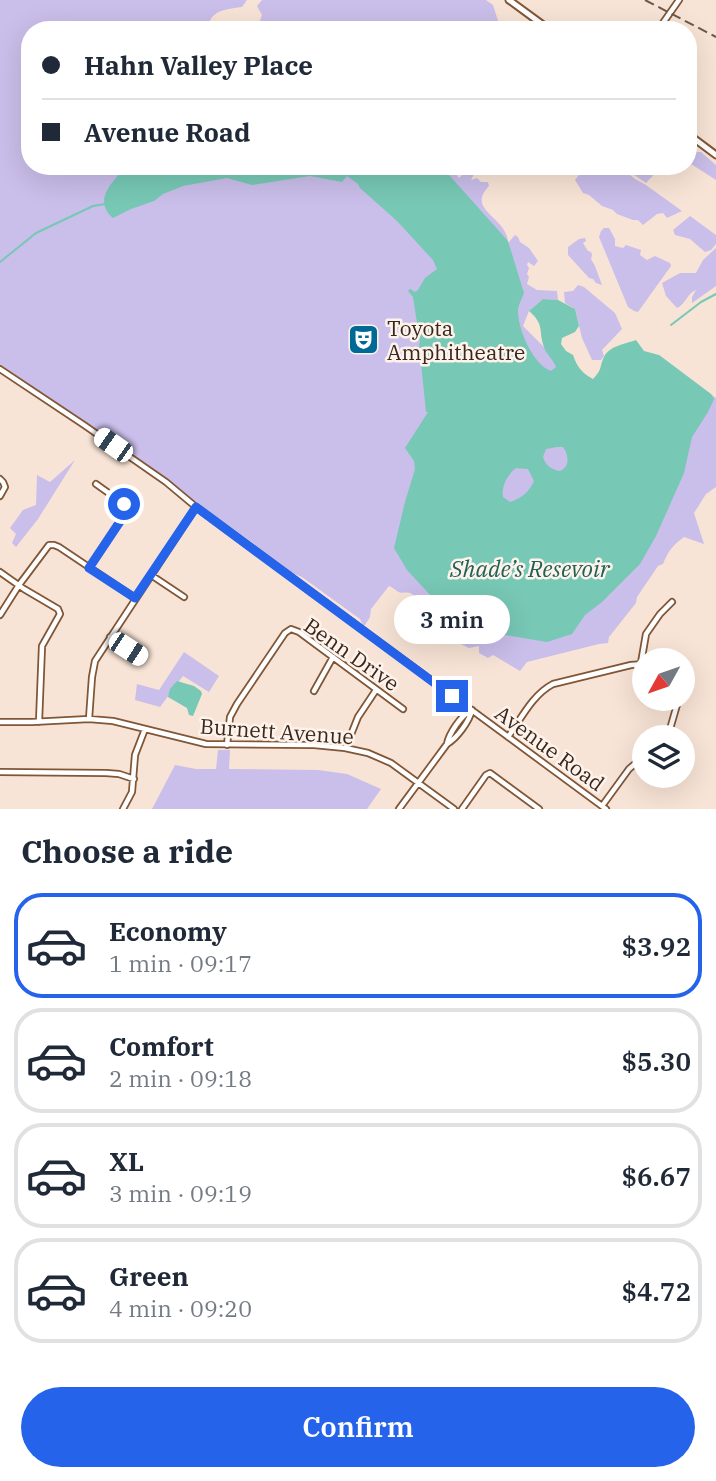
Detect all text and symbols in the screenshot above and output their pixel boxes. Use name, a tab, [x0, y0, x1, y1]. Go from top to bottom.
text: Hahn Valley Place	[84, 48, 313, 82]
text: Avenue Road	[84, 115, 250, 149]
place label: Toyota Amphitheatre	[387, 314, 525, 366]
theatre icon: Toyota Amphitheatre	[347, 323, 381, 357]
car	[90, 424, 137, 466]
route start	[108, 488, 140, 520]
water label: Shade’s Resevoir	[449, 553, 611, 583]
callout: 3 min	[394, 594, 510, 644]
text: 3 min	[420, 604, 484, 634]
street label: Benn Drive	[299, 611, 405, 697]
car	[105, 629, 152, 669]
north arrow	[632, 648, 695, 710]
map controls	[632, 648, 695, 788]
route end	[436, 680, 468, 712]
street label: Avenue Road	[490, 699, 611, 797]
street label: Burnett Avenue	[199, 712, 355, 750]
button: layers	[632, 725, 695, 788]
text: Choose a ride	[21, 830, 233, 872]
icon: car	[25, 914, 88, 977]
text: Economy	[109, 914, 227, 948]
text: $3.92	[622, 929, 691, 963]
text: 1 min · 09:17	[109, 948, 252, 978]
icon: car	[25, 1029, 88, 1092]
text: Comfort	[109, 1029, 214, 1063]
text: $5.30	[622, 1044, 691, 1078]
text: 2 min · 09:18	[109, 1063, 252, 1093]
icon: car	[25, 1144, 88, 1207]
text: XL	[109, 1144, 144, 1178]
text: $6.67	[622, 1159, 691, 1193]
text: 3 min · 09:19	[109, 1178, 252, 1208]
icon: car	[25, 1259, 88, 1322]
text: Green	[109, 1259, 189, 1293]
text: $4.72	[622, 1274, 691, 1308]
text: 4 min · 09:20	[109, 1293, 252, 1323]
button: Confirm	[21, 1387, 695, 1467]

